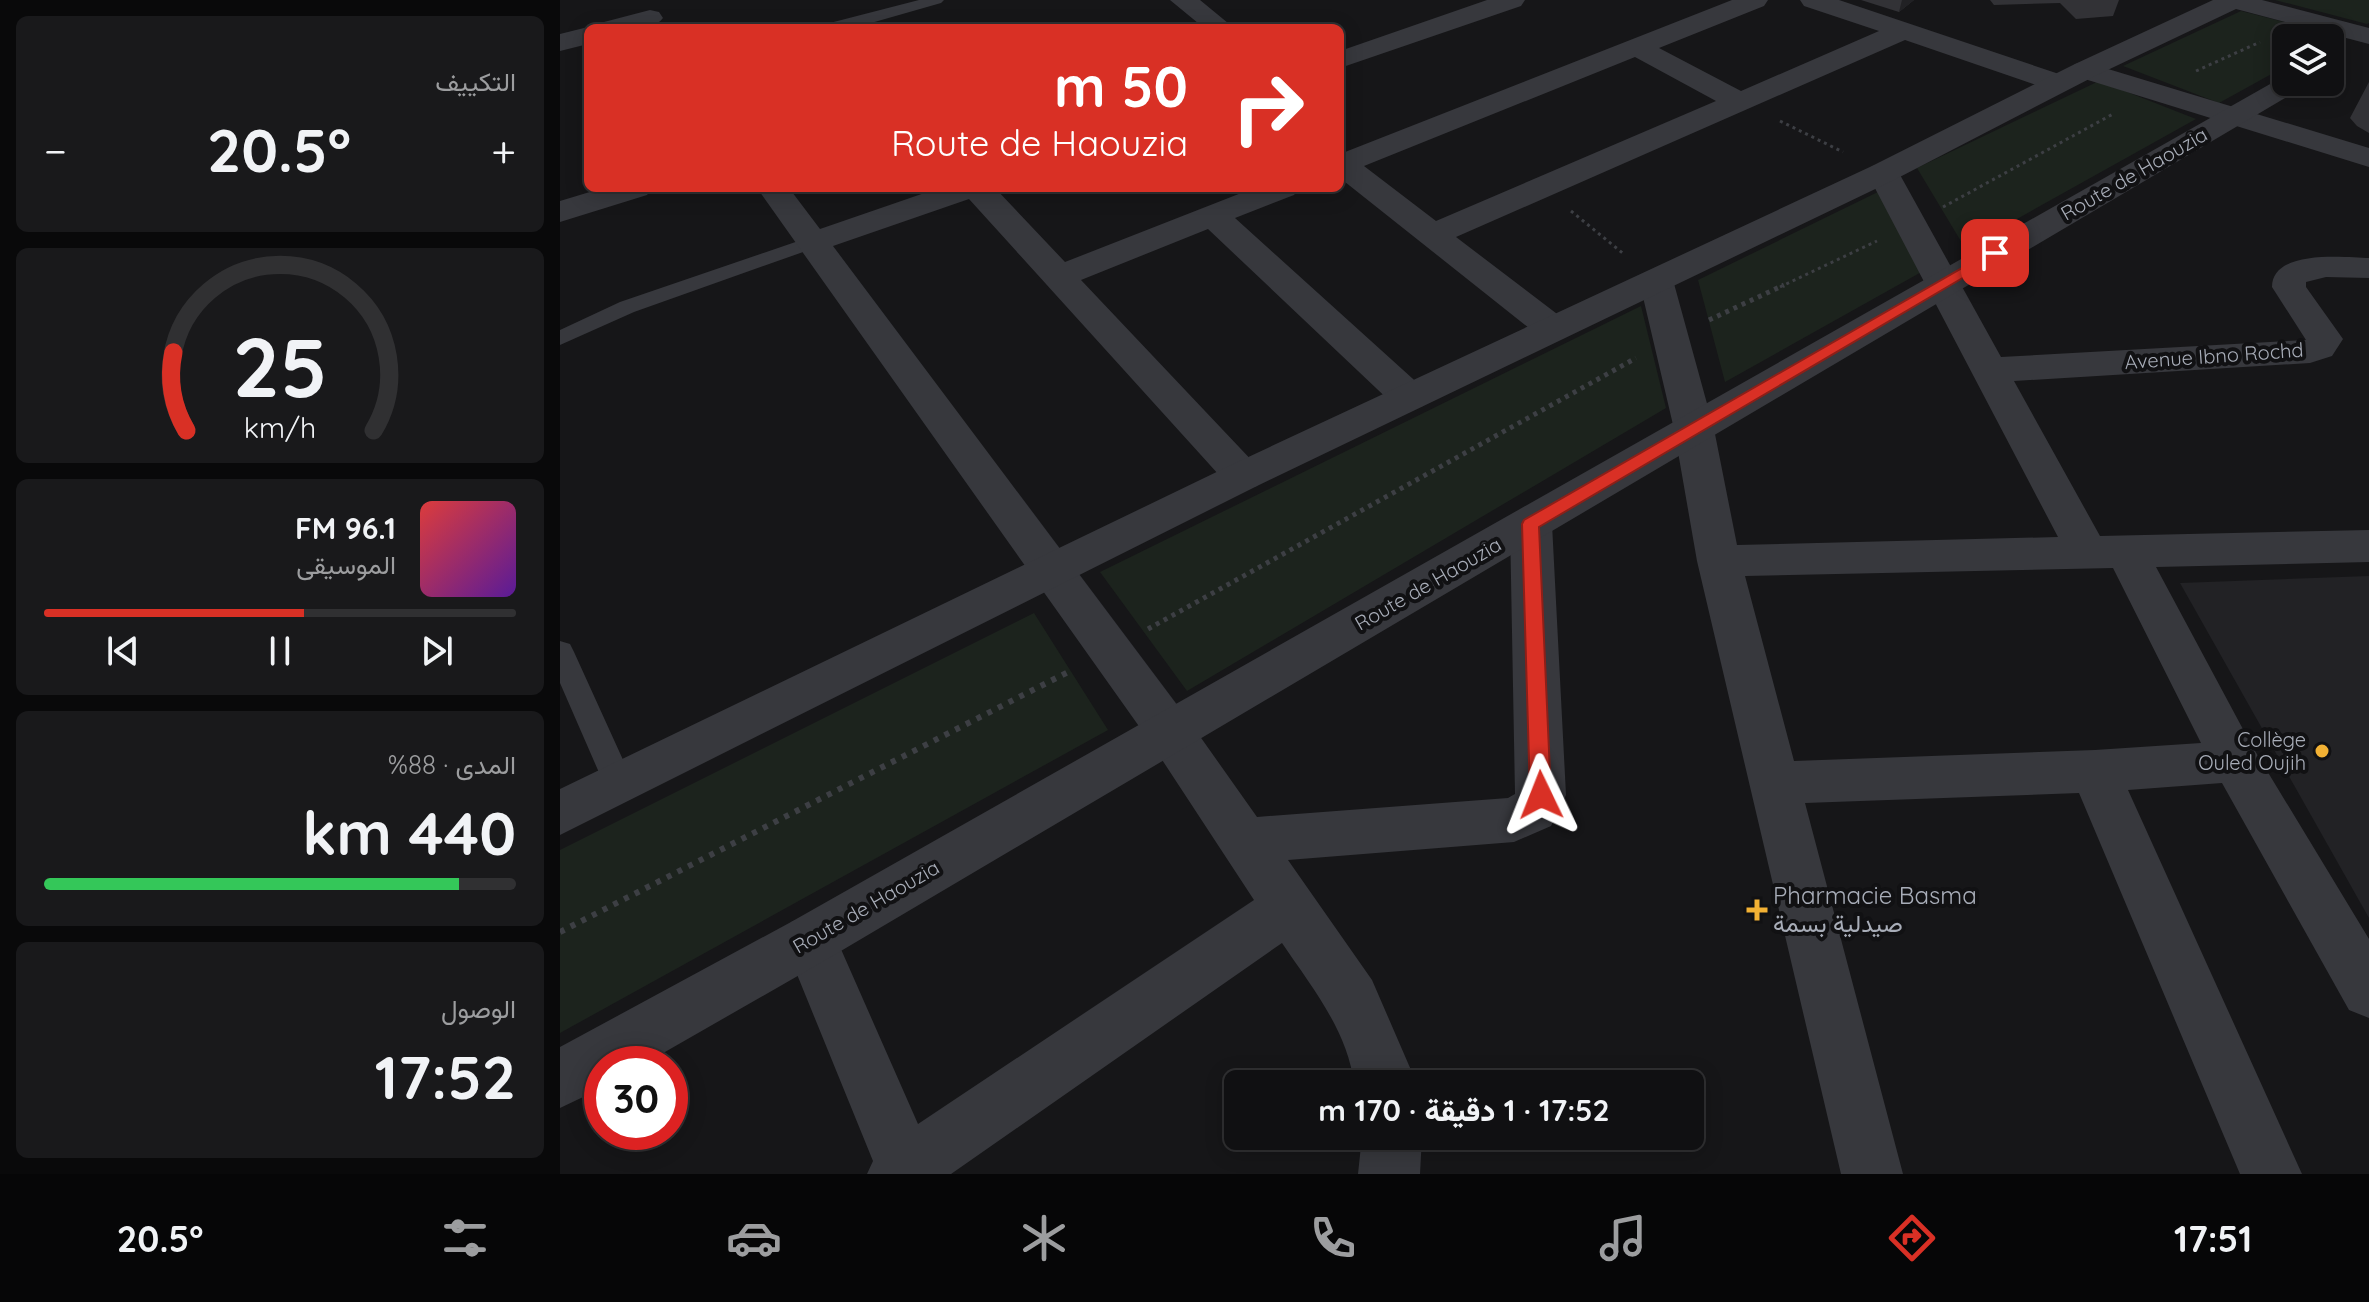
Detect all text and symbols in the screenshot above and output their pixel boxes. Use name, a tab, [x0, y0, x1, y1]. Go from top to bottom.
map controls	[2272, 24, 2344, 96]
button: layers	[2272, 24, 2344, 96]
text: 50 m	[1054, 51, 1188, 121]
icon: right	[1216, 56, 1320, 160]
text: التكييف	[435, 65, 516, 98]
text: 20.5°	[207, 112, 351, 187]
text: Route de Haouzia	[891, 120, 1188, 165]
street label: Route de Haouzia	[2056, 121, 2211, 226]
text: −	[44, 123, 67, 178]
text: +	[491, 123, 516, 178]
pin	[1961, 219, 2029, 287]
icon: arrive	[1973, 231, 2017, 275]
text: 25	[232, 314, 328, 418]
street label: Avenue Ibno Rochd	[2124, 337, 2304, 374]
text: km/h	[244, 410, 316, 446]
text: 96.1 FM	[295, 509, 396, 547]
street label: Route de Haouzia	[1350, 531, 1505, 636]
text: الموسيقى	[296, 548, 396, 581]
icon: previous	[101, 629, 145, 673]
icon: pause	[258, 629, 302, 673]
icon: next	[415, 629, 459, 673]
place label: Collège Ouled Oujih	[2198, 727, 2306, 775]
marker: Collège Ouled Oujih	[2313, 742, 2331, 760]
text: المدى · 88%	[388, 748, 516, 781]
position arrow	[1499, 753, 1583, 837]
text: 440 km	[302, 795, 516, 870]
street label: Route de Haouzia	[788, 854, 943, 959]
place label: Pharmacie Basma صيدلية بسمة	[1773, 880, 1977, 938]
marker: Pharmacie Basma صيدلية بسمة	[1748, 901, 1766, 919]
text: الوصول	[441, 992, 516, 1025]
text: 17:52	[375, 1039, 516, 1114]
speed limit sign: 30	[584, 1046, 688, 1150]
text: 17:52 · 1 دقيقة · 170 m	[1318, 1091, 1610, 1129]
icon: filters	[437, 1210, 493, 1266]
icon: car	[726, 1210, 782, 1266]
icon: climate	[1016, 1210, 1072, 1266]
icon: phone	[1305, 1210, 1361, 1266]
icon: music	[1595, 1210, 1651, 1266]
icon: directions	[1884, 1210, 1940, 1266]
text: 20.5°	[117, 1216, 203, 1261]
text: 17:51	[2174, 1216, 2252, 1261]

